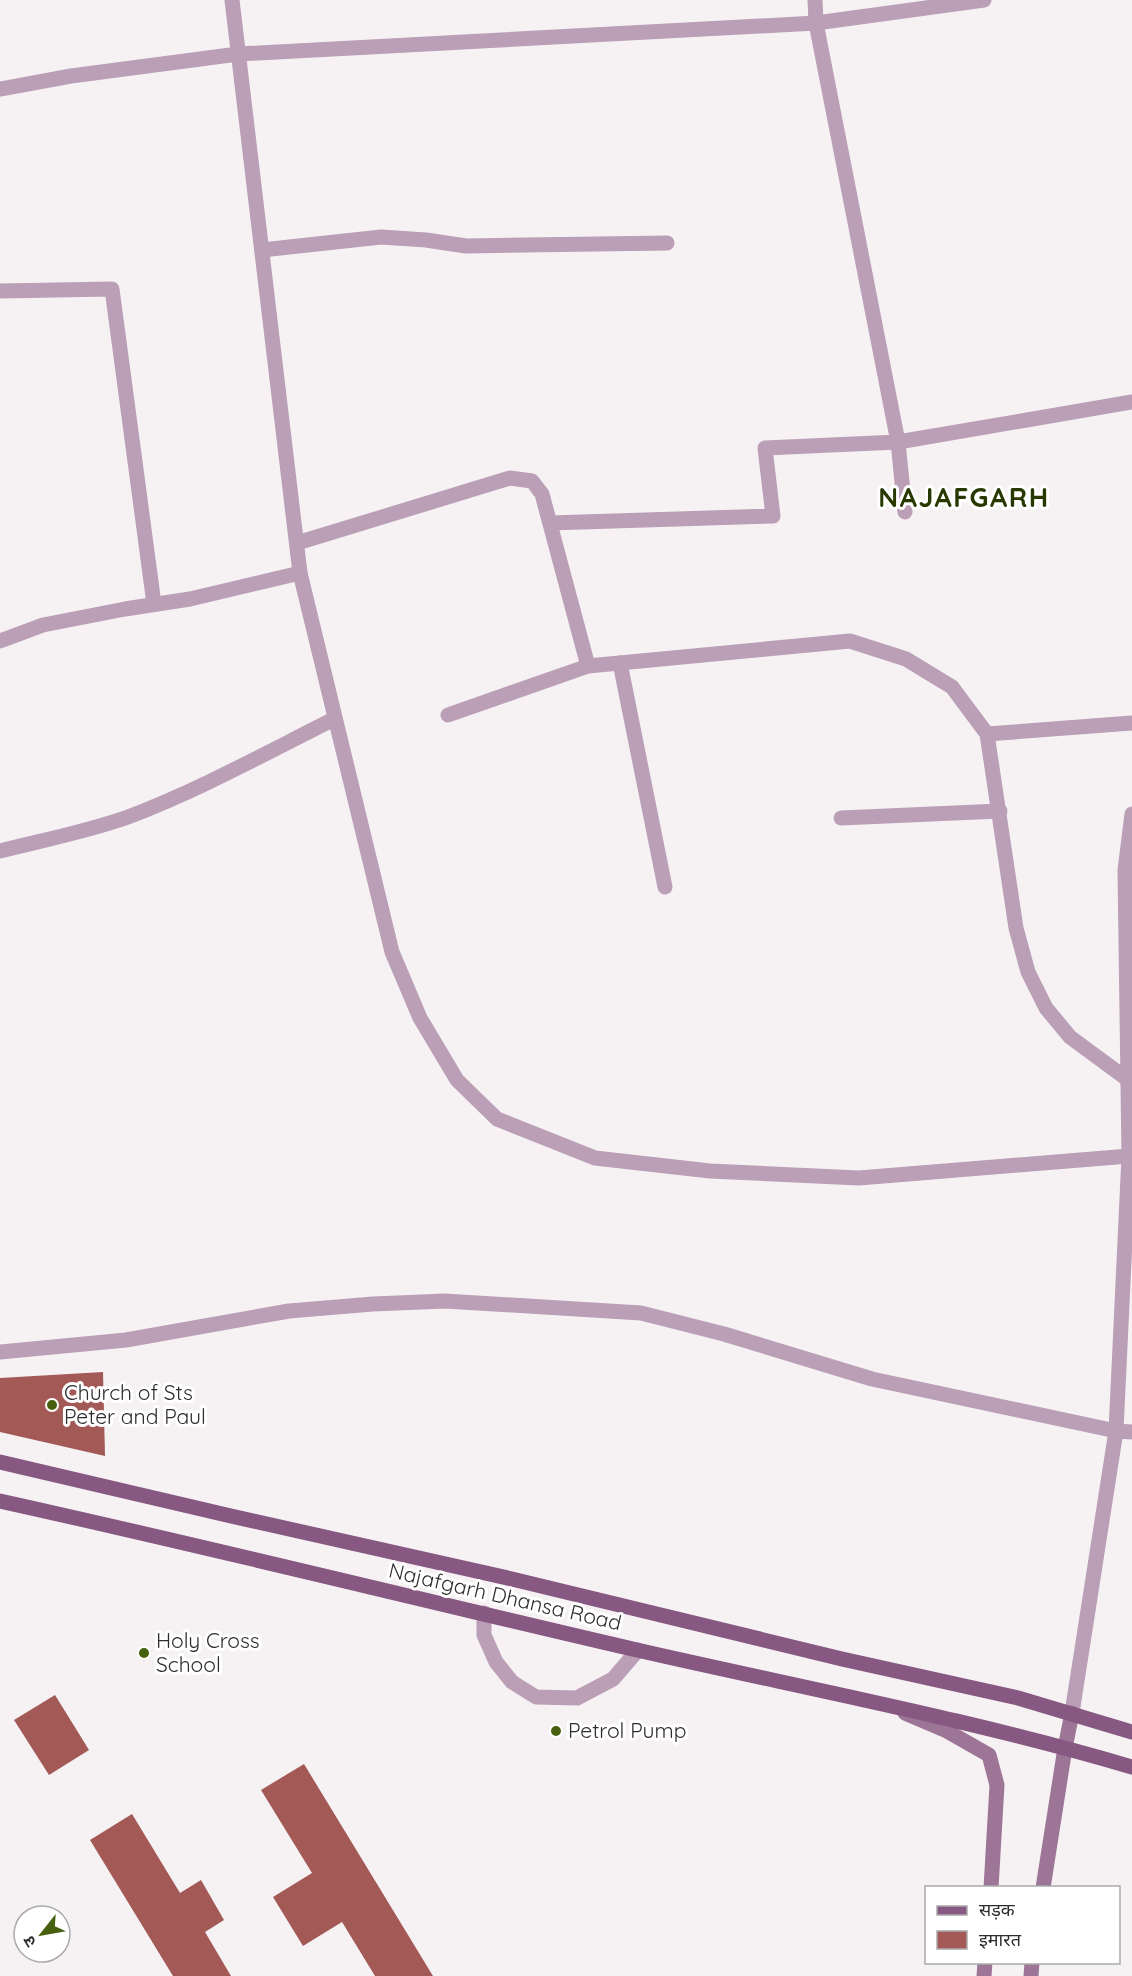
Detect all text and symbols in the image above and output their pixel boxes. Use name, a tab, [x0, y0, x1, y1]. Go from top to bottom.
district label: NAJAFGARH	[878, 480, 1050, 514]
place label: Church of Sts Peter and Paul	[64, 1379, 206, 1429]
marker: Church of Sts Peter and Paul	[45, 1398, 59, 1412]
street label: Najafgarh Dhansa Road	[386, 1557, 624, 1635]
place label: Holy Cross School	[156, 1627, 260, 1677]
marker: Holy Cross School	[137, 1646, 151, 1660]
place label: Petrol Pump	[568, 1717, 686, 1743]
marker: Petrol Pump	[549, 1724, 563, 1738]
legend	[925, 1886, 1120, 1964]
text: सड़क	[979, 1898, 1016, 1921]
north arrow	[12, 1904, 72, 1964]
text: इमारत	[979, 1928, 1022, 1951]
text: उ	[18, 1932, 40, 1951]

